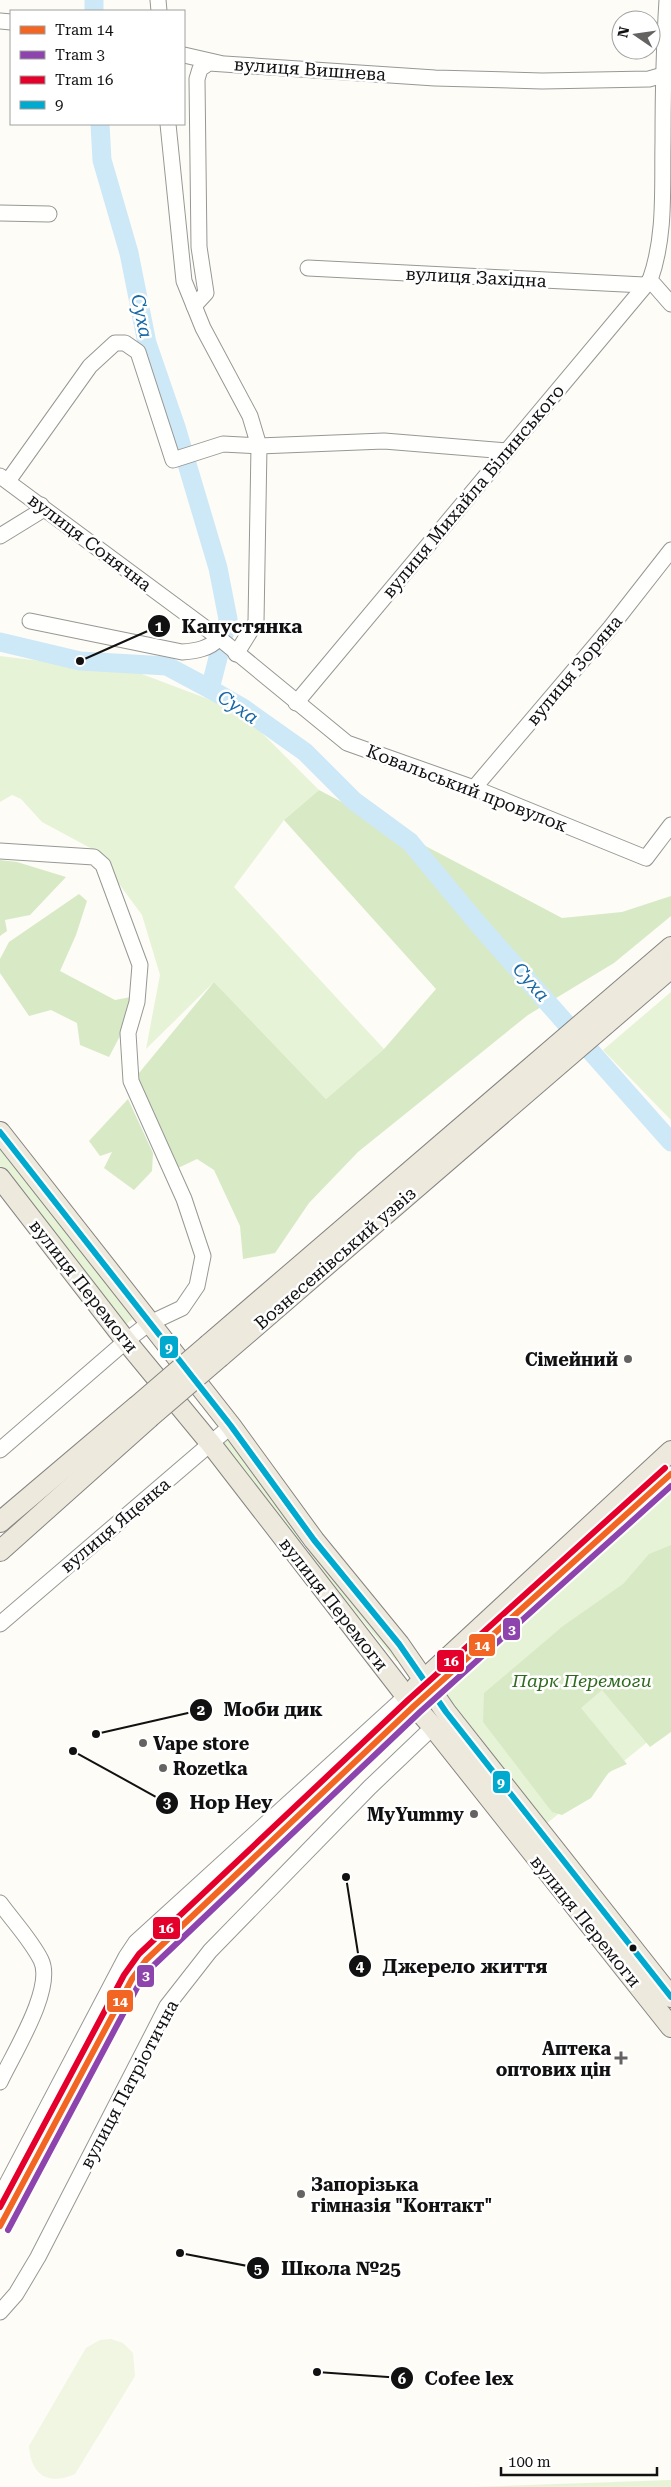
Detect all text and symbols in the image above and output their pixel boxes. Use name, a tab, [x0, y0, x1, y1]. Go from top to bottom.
legend	[10, 10, 185, 125]
north arrow	[611, 10, 661, 60]
text: Tram 14	[55, 21, 114, 39]
text: N	[614, 25, 632, 39]
text: Tram 3	[55, 46, 105, 64]
street label: вулиця Вишнева	[233, 53, 387, 85]
text: Tram 16	[55, 71, 113, 89]
text: 9	[55, 96, 63, 114]
street label: вулиця Західна	[405, 263, 547, 291]
water label: Суха	[126, 292, 158, 340]
street label: вулиця Михайла Білинського	[378, 380, 568, 602]
street label: вулиця Сонячна	[24, 489, 156, 595]
callout: Капустянка	[147, 609, 313, 643]
street label: вулиця Зоряна	[522, 611, 626, 729]
text: Капустянка	[182, 615, 302, 638]
text: 1	[155, 618, 164, 636]
water label: Суха	[213, 685, 263, 729]
street label: Ковальський провулок	[364, 740, 570, 836]
water label: Суха	[508, 958, 554, 1006]
street label: Вознесенівський узвіз	[250, 1182, 420, 1334]
street label: вулиця Перемоги	[25, 1215, 143, 1357]
line badge: 9	[159, 1335, 179, 1359]
text: 9	[165, 1339, 173, 1355]
place label: Сімейний	[525, 1349, 618, 1370]
marker: Сімейний	[622, 1353, 634, 1365]
street label: вулиця Яценка	[56, 1473, 174, 1577]
street label: вулиця Перемоги	[275, 1533, 393, 1675]
line badge: 3	[502, 1617, 521, 1641]
text: 3	[508, 1621, 516, 1637]
line badge: 14	[468, 1633, 496, 1657]
text: 14	[474, 1637, 490, 1653]
line badge: 16	[436, 1649, 465, 1673]
text: 16	[443, 1653, 459, 1669]
park label: Парк Перемоги	[511, 1670, 652, 1691]
callout: Моби дик	[188, 1693, 332, 1727]
text: Моби дик	[223, 1698, 323, 1721]
text: 2	[197, 1701, 205, 1719]
place label: Vape store	[153, 1733, 250, 1754]
marker: Vape store	[137, 1737, 149, 1749]
place label: Rozetka	[173, 1758, 248, 1779]
marker: Rozetka	[157, 1762, 169, 1774]
line badge: 9	[492, 1770, 511, 1794]
text: 9	[497, 1774, 505, 1790]
callout: Hop Hey	[154, 1786, 283, 1820]
text: Hop Hey	[189, 1791, 273, 1814]
text: 3	[163, 1794, 172, 1812]
place label: MyYummy	[367, 1804, 464, 1825]
marker: MyYummy	[468, 1808, 480, 1820]
street label: вулиця Перемоги	[526, 1851, 646, 1991]
line badge: 16	[152, 1916, 181, 1940]
text: 16	[158, 1920, 174, 1936]
unlabelled marker	[628, 1943, 638, 1953]
callout: Джерело життя	[347, 1949, 557, 1983]
text: Джерело життя	[382, 1955, 548, 1978]
text: 4	[356, 1957, 365, 1975]
line badge: 3	[136, 1964, 155, 1988]
text: 3	[142, 1967, 150, 1983]
line badge: 14	[106, 1989, 134, 2013]
text: 14	[112, 1993, 128, 2009]
street label: вулиця Патріотична	[76, 1996, 183, 2172]
place label: Аптека оптових цін	[496, 2038, 611, 2080]
marker: Аптека оптових цін	[615, 2052, 627, 2064]
place label: Запорізька гімназія "Контакт"	[311, 2174, 492, 2216]
marker: Запорізька гімназія "Контакт"	[295, 2188, 307, 2200]
callout: Школа №25	[246, 2251, 410, 2285]
text: Школа №25	[281, 2257, 401, 2280]
text: 5	[254, 2260, 262, 2278]
callout: Cofee lex	[389, 2361, 523, 2395]
text: Cofee lex	[425, 2367, 514, 2390]
text: 6	[398, 2370, 407, 2388]
scale bar	[501, 2444, 657, 2476]
text: 100 m	[508, 2453, 551, 2471]

